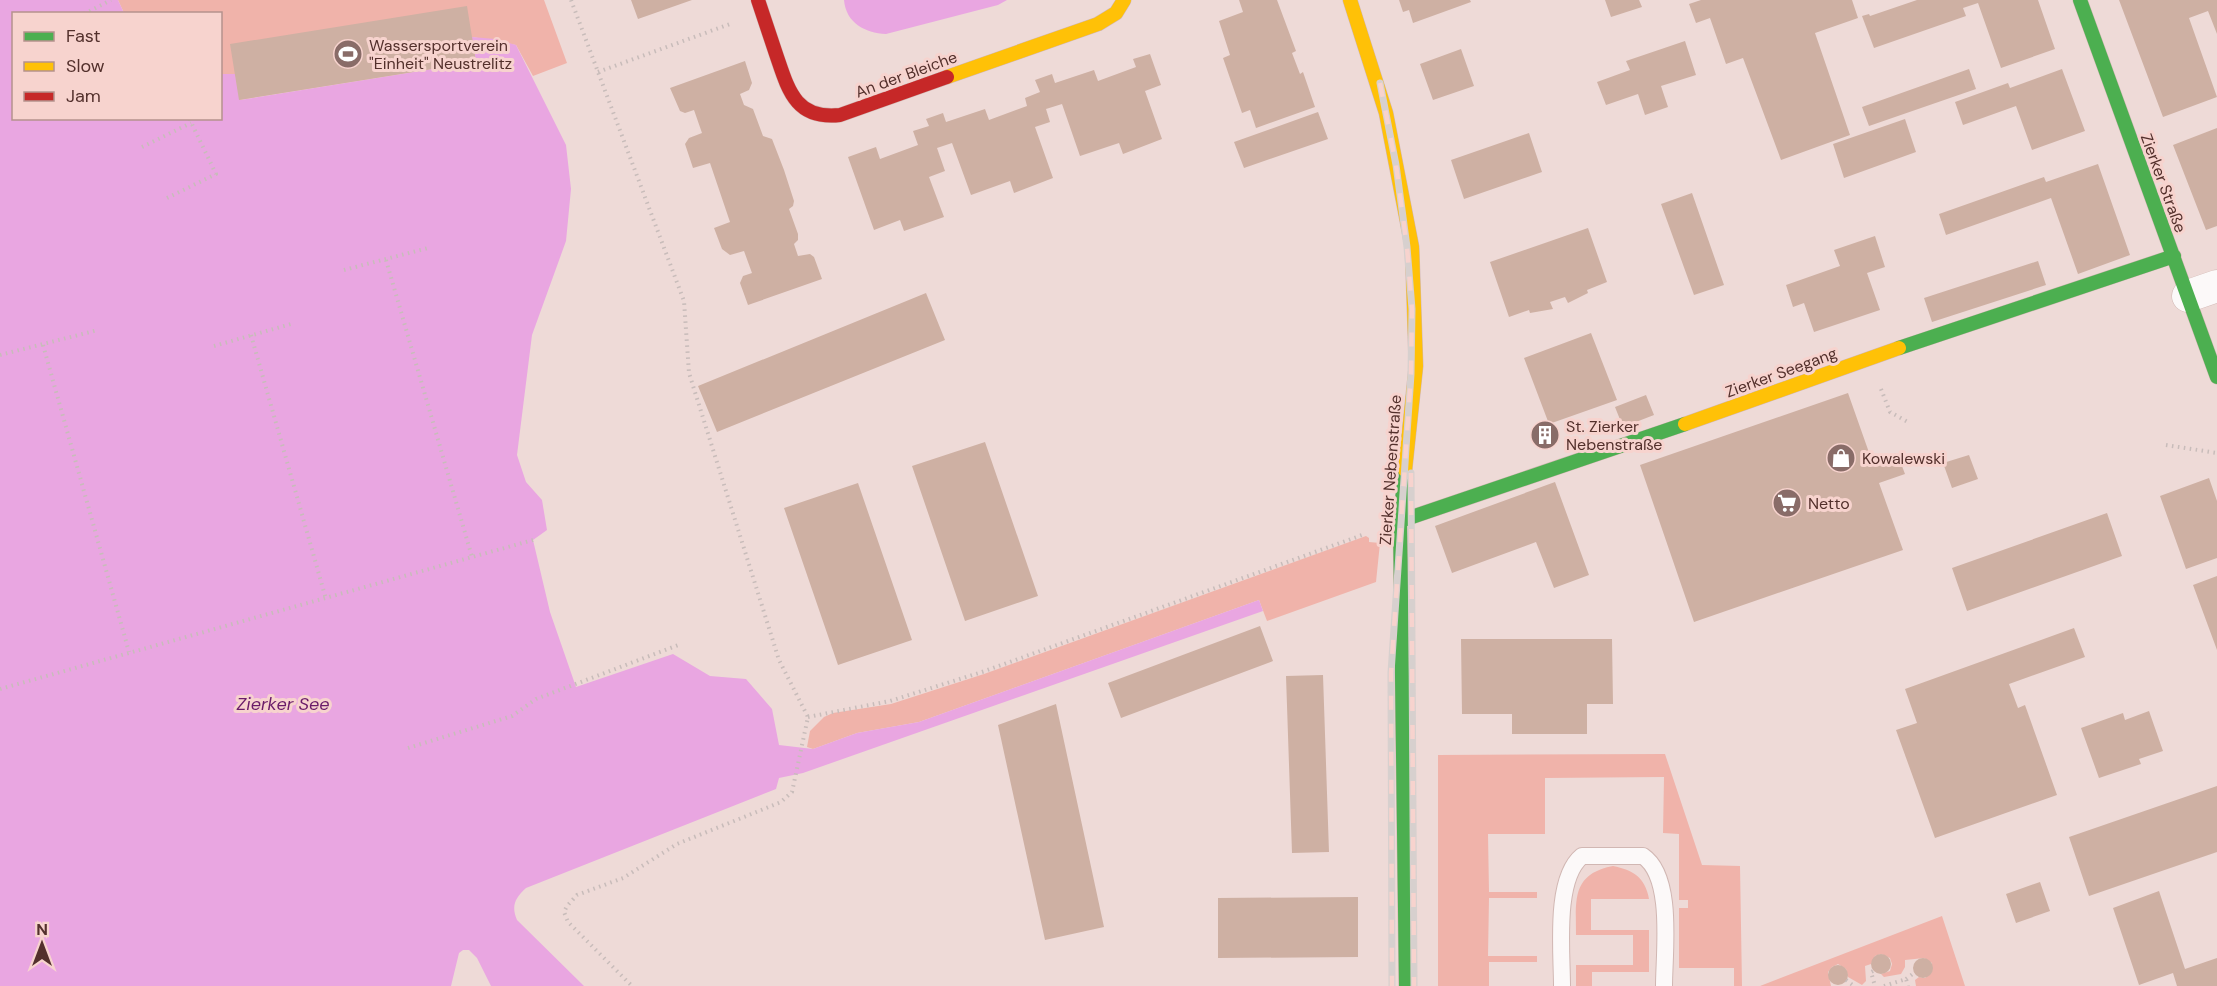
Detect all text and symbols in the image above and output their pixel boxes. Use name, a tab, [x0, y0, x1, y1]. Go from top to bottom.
legend	[12, 12, 222, 120]
text: Fast	[66, 24, 101, 48]
place label: Wassersportverein "Einheit" Neustrelitz	[369, 35, 512, 74]
sports icon: Wassersportverein "Einheit" Neustrelitz	[332, 38, 364, 70]
street label: An der Bleiche	[852, 46, 960, 103]
text: Slow	[66, 54, 105, 78]
text: Jam	[66, 84, 101, 108]
street label: Zierker Straße	[2136, 131, 2191, 236]
street label: Zierker Seegang	[1722, 343, 1840, 402]
street label: Zierker Nebenstraße	[1375, 394, 1406, 546]
place label: St. Zierker Nebenstraße	[1566, 416, 1662, 455]
building icon: St. Zierker Nebenstraße	[1529, 419, 1561, 451]
shop icon: Kowalewski	[1825, 442, 1857, 474]
place label: Kowalewski	[1862, 448, 1945, 469]
supermarket icon: Netto	[1771, 487, 1803, 519]
place label: Netto	[1808, 493, 1850, 514]
water label: Zierker See	[237, 692, 329, 716]
north arrow	[12, 914, 72, 974]
text: N	[36, 919, 48, 940]

